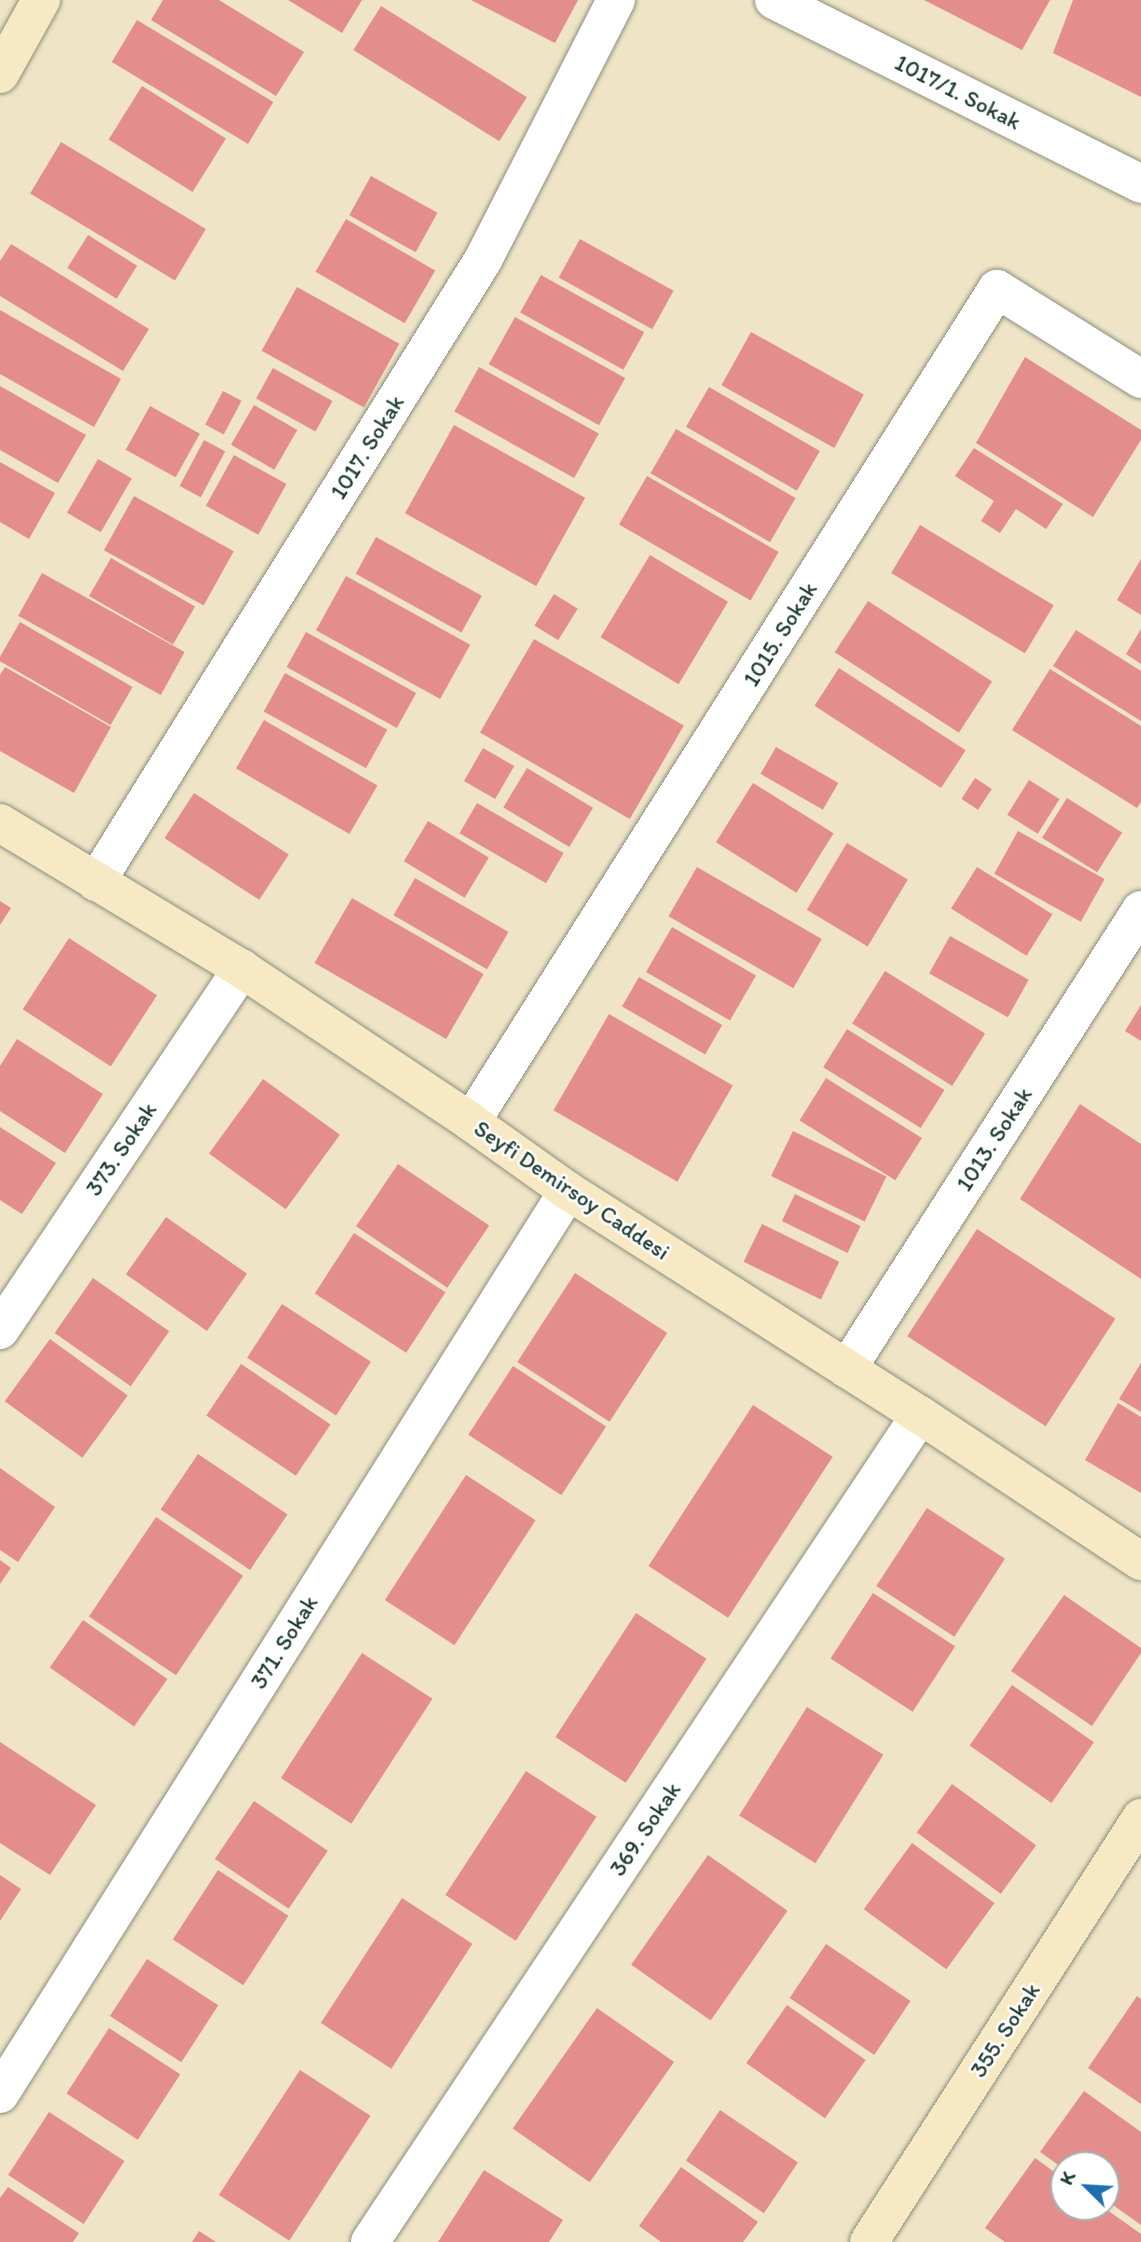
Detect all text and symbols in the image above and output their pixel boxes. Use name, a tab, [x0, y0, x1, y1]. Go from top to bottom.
street label: 1017/1. Sokak	[890, 48, 1026, 136]
street label: 1017. Sokak	[324, 390, 410, 504]
street label: 1015. Sokak	[737, 577, 823, 691]
street label: 1013. Sokak	[950, 1082, 1038, 1196]
street label: 373. Sokak	[80, 1097, 162, 1201]
street label: Seyfi Demirsoy Caddesi	[468, 1114, 676, 1266]
street label: 371. Sokak	[244, 1590, 324, 1694]
street label: 369. Sokak	[604, 1777, 686, 1881]
street label: 355. Sokak	[964, 1978, 1046, 2082]
north arrow	[1050, 2151, 1120, 2221]
text: K	[1054, 2168, 1080, 2188]

